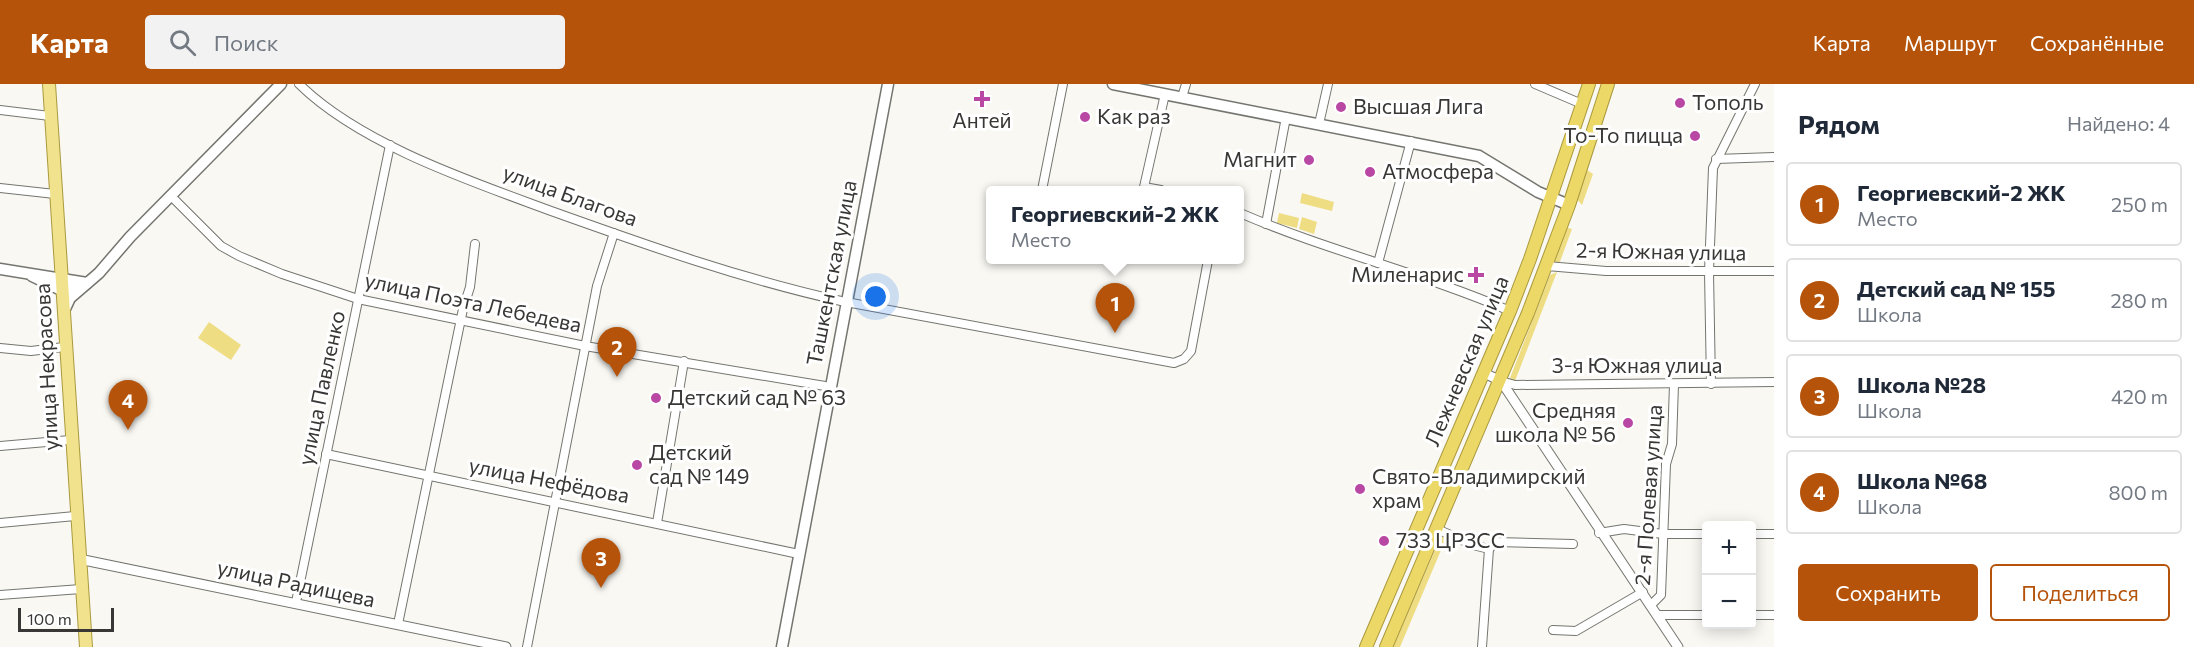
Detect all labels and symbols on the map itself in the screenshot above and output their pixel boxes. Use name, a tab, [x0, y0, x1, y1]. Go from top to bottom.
place label: Тополь	[1692, 89, 1764, 114]
marker: Антей	[975, 92, 989, 106]
place label: Высшая Лига	[1353, 93, 1483, 118]
marker: Тополь	[1673, 96, 1687, 110]
marker: Высшая Лига	[1334, 100, 1348, 114]
place label: Как раз	[1097, 103, 1171, 128]
place label: Антей	[952, 107, 1012, 132]
marker: Как раз	[1078, 110, 1092, 124]
place label: То-То пицца	[1563, 122, 1683, 147]
marker: То-То пицца	[1688, 129, 1702, 143]
place label: Магнит	[1223, 146, 1297, 171]
marker: Магнит	[1302, 153, 1316, 167]
place label: Атмосфера	[1382, 158, 1494, 183]
street label: улица Благова	[500, 159, 641, 230]
marker: Атмосфера	[1363, 165, 1377, 179]
street label: Ташкентская улица	[800, 178, 861, 368]
street label: 2-я Южная улица	[1576, 237, 1746, 264]
place label: Миленарис	[1351, 261, 1464, 286]
street label: улица Поэта Лебедева	[363, 266, 584, 337]
marker: Миленарис	[1469, 268, 1483, 282]
street label: Лежневская улица	[1418, 271, 1513, 449]
your location	[861, 282, 890, 311]
street label: улица Некрасова	[29, 283, 62, 451]
pin: 1	[1096, 284, 1134, 333]
street label: улица Павленко	[292, 308, 349, 467]
pin: 2	[598, 328, 636, 377]
street label: 3-я Южная улица	[1552, 352, 1722, 377]
pin: 4	[108, 380, 148, 430]
place label: Детский сад № 63	[668, 384, 846, 409]
marker: Детский сад № 63	[649, 391, 663, 405]
place label: Средняя школа № 56	[1495, 397, 1616, 446]
street label: 2-я Полевая улица	[1629, 404, 1666, 586]
marker: Средняя школа № 56	[1621, 416, 1635, 430]
place label: Детский сад № 149	[649, 439, 750, 488]
street label: улица Нефёдова	[467, 452, 632, 507]
marker: Детский сад № 149	[630, 458, 644, 472]
place label: Свято-Владимирский храм	[1372, 463, 1586, 512]
marker: Свято-Владимирский храм	[1353, 482, 1367, 496]
place label: 733 ЦРЗСС	[1396, 527, 1505, 552]
marker: 733 ЦРЗСС	[1377, 534, 1391, 548]
pin: 3	[582, 538, 620, 588]
street label: улица Радищева	[215, 554, 378, 611]
scale bar	[18, 605, 114, 632]

